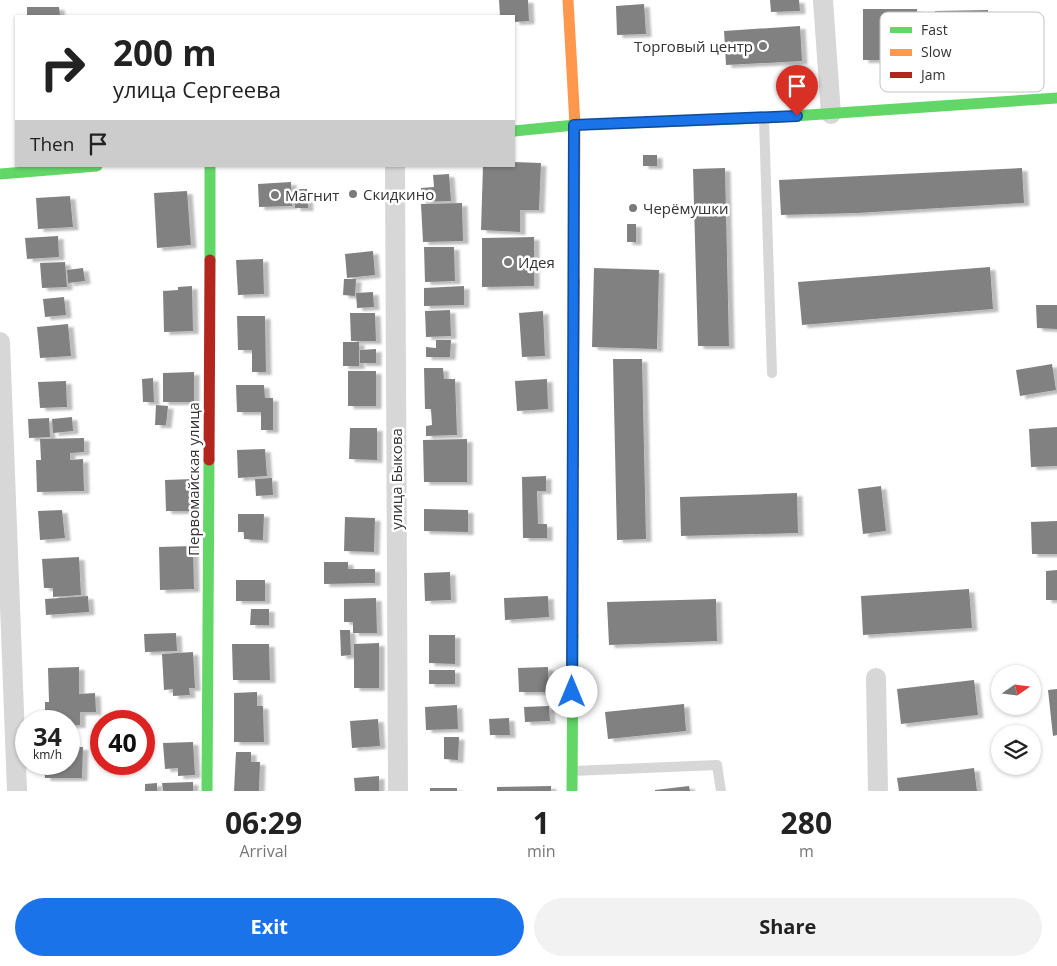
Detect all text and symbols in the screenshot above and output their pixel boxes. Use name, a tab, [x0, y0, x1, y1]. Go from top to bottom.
legend	[880, 12, 1044, 92]
text: Fast	[921, 20, 948, 39]
text: 200 m	[113, 29, 217, 76]
icon: right	[30, 35, 95, 100]
place label: Торговый центр	[634, 36, 753, 56]
marker: Торговый центр	[757, 40, 769, 52]
text: Slow	[921, 42, 952, 61]
pin	[776, 65, 818, 116]
text: Jam	[919, 65, 946, 84]
icon: arrive	[783, 72, 811, 100]
text: улица Сергеева	[113, 74, 281, 104]
icon: arrive	[84, 130, 112, 158]
text: Then	[30, 131, 74, 157]
place label: Скидкино	[363, 184, 434, 204]
place label: Магнит	[285, 185, 339, 205]
marker: Скидкино	[347, 188, 359, 200]
marker: Магнит	[269, 189, 281, 201]
place label: Черёмушки	[643, 198, 729, 218]
marker: Черёмушки	[627, 202, 639, 214]
place label: Идея	[518, 252, 555, 272]
marker: Идея	[502, 256, 514, 268]
street label: Первомайская улица	[183, 402, 203, 556]
street label: улица Быкова	[386, 428, 406, 530]
position arrow	[545, 665, 597, 717]
north arrow	[991, 665, 1041, 715]
map controls	[991, 665, 1041, 775]
speed limit sign: 40	[90, 710, 155, 775]
text: 34	[33, 719, 62, 753]
button: layers	[991, 725, 1041, 775]
text: km/h	[33, 746, 62, 763]
text: 06:29	[225, 802, 302, 843]
text: 1	[533, 802, 550, 843]
text: 280	[781, 802, 832, 843]
text: Arrival	[239, 840, 288, 862]
text: min	[527, 840, 556, 862]
text: m	[799, 840, 814, 862]
button: Exit	[15, 898, 524, 956]
button: Share	[534, 898, 1042, 956]

